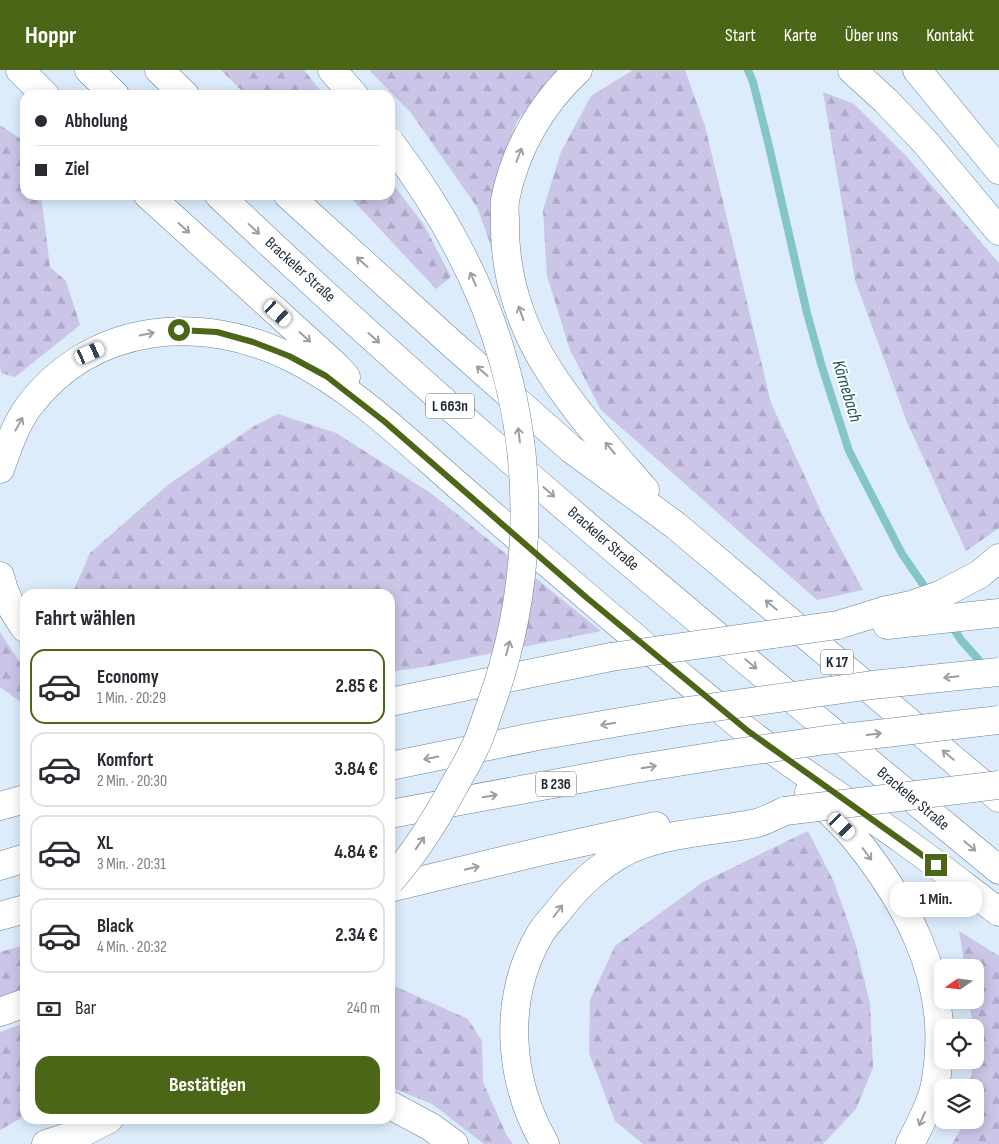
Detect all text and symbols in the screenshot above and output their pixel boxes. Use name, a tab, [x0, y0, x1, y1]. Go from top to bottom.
text: Hoppr	[25, 21, 76, 50]
text: Start	[725, 25, 756, 46]
text: Karte	[784, 25, 817, 46]
text: Über uns	[845, 25, 898, 46]
text: Kontakt	[926, 25, 974, 46]
text: Abholung	[65, 110, 128, 133]
one-way arrow	[515, 148, 524, 163]
text: Ziel	[65, 158, 89, 181]
one-way arrow	[178, 222, 191, 234]
one-way arrow	[248, 223, 260, 235]
street label: Brackeler Straße	[261, 233, 339, 307]
one-way arrow	[355, 256, 368, 268]
one-way arrow	[468, 272, 478, 287]
car	[261, 297, 294, 329]
one-way arrow	[516, 306, 525, 322]
route start	[168, 319, 190, 341]
one-way arrow	[138, 328, 154, 338]
one-way arrow	[298, 331, 311, 343]
one-way arrow	[368, 332, 381, 344]
car	[73, 340, 106, 366]
water label: Körnebach	[828, 357, 866, 425]
one-way arrow	[476, 365, 489, 376]
road number: L 663n	[426, 394, 474, 418]
one-way arrow	[14, 418, 24, 432]
one-way arrow	[514, 427, 524, 443]
one-way arrow	[604, 442, 615, 455]
one-way arrow	[542, 486, 555, 497]
street label: Brackeler Straße	[563, 503, 643, 575]
one-way arrow	[764, 600, 777, 611]
text: Fahrt wählen	[35, 605, 136, 632]
one-way arrow	[504, 640, 513, 656]
road number: K 17	[821, 650, 853, 674]
one-way arrow	[744, 659, 757, 670]
icon: car	[37, 664, 82, 709]
text: Economy	[97, 666, 159, 689]
one-way arrow	[943, 672, 959, 682]
text: 2.85 €	[335, 675, 378, 698]
text: 1 Min. · 20:29	[97, 689, 166, 708]
one-way arrow	[601, 720, 617, 730]
one-way arrow	[866, 729, 882, 739]
icon: car	[37, 747, 82, 792]
text: Komfort	[97, 749, 153, 772]
one-way arrow	[942, 750, 955, 761]
one-way arrow	[424, 753, 440, 763]
text: 3.84 €	[335, 758, 378, 781]
one-way arrow	[641, 762, 657, 772]
street label: Brackeler Straße	[873, 763, 953, 835]
text: 2 Min. · 20:30	[97, 772, 167, 791]
road number: B 236	[536, 772, 576, 796]
one-way arrow	[481, 791, 497, 800]
car	[826, 810, 857, 842]
icon: car	[37, 830, 82, 875]
text: XL	[97, 832, 113, 855]
one-way arrow	[415, 836, 425, 850]
one-way arrow	[964, 840, 977, 852]
text: 4.84 €	[334, 841, 378, 864]
one-way arrow	[862, 847, 872, 861]
route end	[925, 854, 947, 876]
text: 3 Min. · 20:31	[97, 855, 166, 874]
one-way arrow	[463, 863, 479, 872]
callout: 1 Min.	[890, 882, 982, 918]
text: 1 Min.	[920, 890, 952, 909]
one-way arrow	[553, 904, 563, 918]
icon: car	[37, 913, 82, 958]
text: Black	[97, 915, 134, 938]
text: 2.34 €	[335, 924, 378, 947]
text: 4 Min. · 20:32	[97, 938, 167, 957]
north arrow	[934, 959, 984, 1009]
map controls	[934, 959, 984, 1129]
icon: cash	[35, 995, 63, 1023]
text: Bar	[75, 997, 96, 1020]
text: 240 m	[347, 999, 380, 1018]
button: locate	[934, 1019, 984, 1069]
button: Bestätigen	[35, 1056, 380, 1114]
button: layers	[934, 1079, 984, 1129]
one-way arrow	[917, 1111, 927, 1126]

